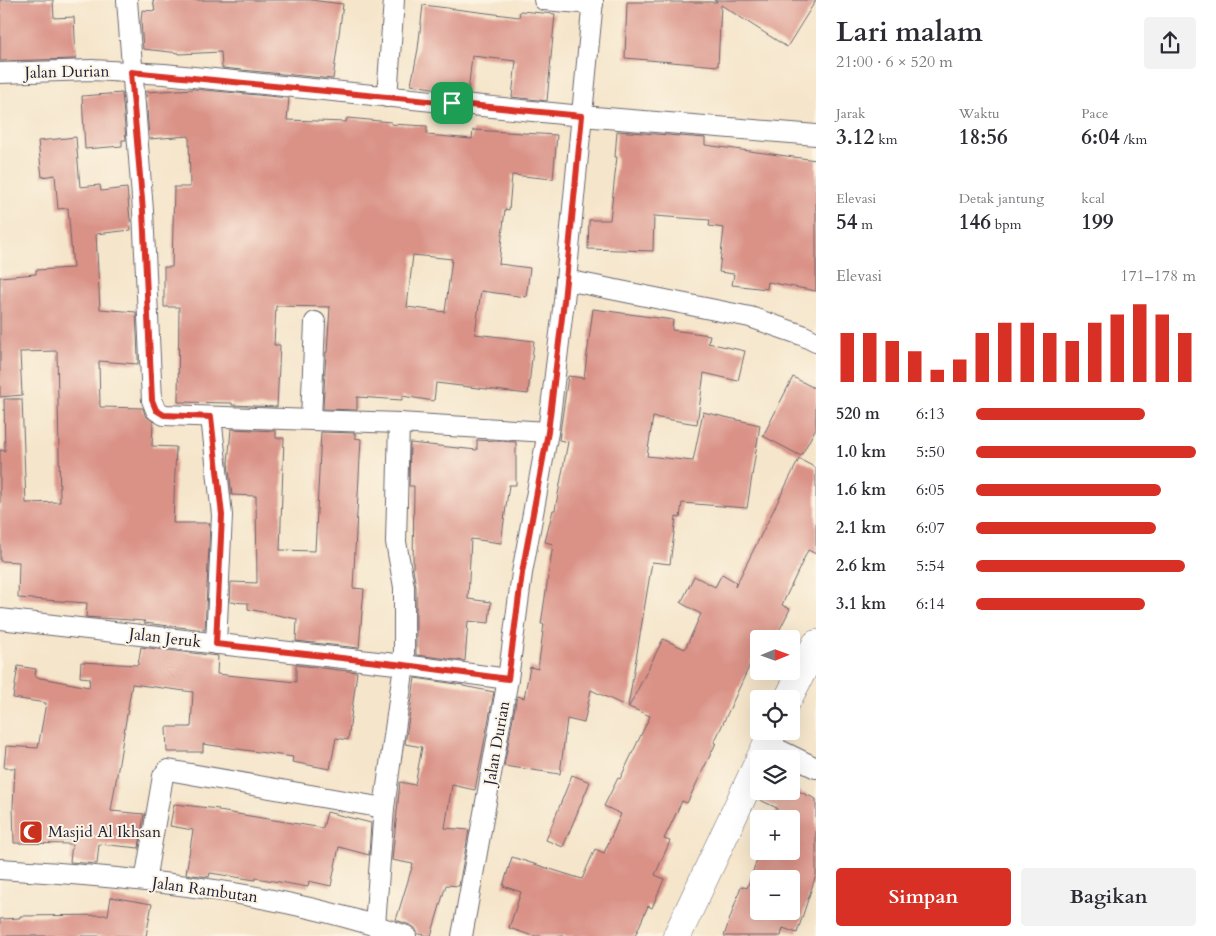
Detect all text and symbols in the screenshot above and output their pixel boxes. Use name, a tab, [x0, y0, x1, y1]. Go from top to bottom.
text: Lari malam	[836, 13, 983, 51]
button: share	[1144, 17, 1196, 69]
text: 21:00 · 6 × 520 m	[836, 51, 953, 73]
street label: Jalan Durian	[22, 60, 110, 84]
pin	[431, 82, 473, 124]
icon: arrive	[438, 89, 466, 117]
text: Jarak	[836, 104, 865, 123]
text: Waktu	[959, 104, 1000, 123]
text: Pace	[1081, 104, 1108, 123]
text: 3.12	[836, 123, 874, 152]
text: 18:56	[959, 123, 1008, 152]
text: 6:04	[1081, 123, 1120, 152]
text: km	[874, 130, 897, 149]
text: /km	[1120, 130, 1147, 149]
text: Elevasi	[836, 189, 876, 208]
text: Detak jantung	[959, 189, 1044, 208]
text: kcal	[1081, 189, 1105, 208]
text: 54	[836, 208, 858, 237]
text: 146	[959, 208, 991, 237]
text: 199	[1081, 208, 1114, 237]
text: m	[858, 215, 873, 234]
text: bpm	[991, 215, 1022, 234]
text: Elevasi	[836, 265, 882, 287]
text: 171–178 m	[1120, 265, 1196, 287]
text: 520 m	[836, 403, 880, 425]
text: 6:13	[916, 403, 945, 425]
text: 1.0 km	[836, 441, 886, 463]
text: 5:50	[916, 441, 945, 463]
text: 1.6 km	[836, 479, 886, 501]
text: 6:05	[916, 479, 945, 501]
text: 2.1 km	[836, 517, 886, 539]
text: 6:07	[916, 517, 945, 539]
text: 2.6 km	[836, 555, 886, 577]
text: 5:54	[916, 555, 945, 577]
text: 3.1 km	[836, 593, 886, 615]
text: 6:14	[916, 593, 945, 615]
street label: Jalan Jeruk	[126, 622, 203, 653]
north arrow	[750, 630, 800, 680]
map controls	[750, 630, 800, 920]
button: locate	[750, 690, 800, 740]
street label: Jalan Durian	[478, 699, 515, 789]
button: layers	[750, 750, 800, 800]
button: +	[750, 810, 800, 860]
mosque icon: Masjid Al Ikhsan	[18, 819, 44, 845]
place label: Masjid Al Ikhsan	[48, 821, 161, 843]
button: Simpan	[836, 868, 1011, 926]
button: Bagikan	[1021, 868, 1196, 926]
button: −	[750, 870, 800, 920]
street label: Jalan Rambutan	[149, 871, 259, 908]

